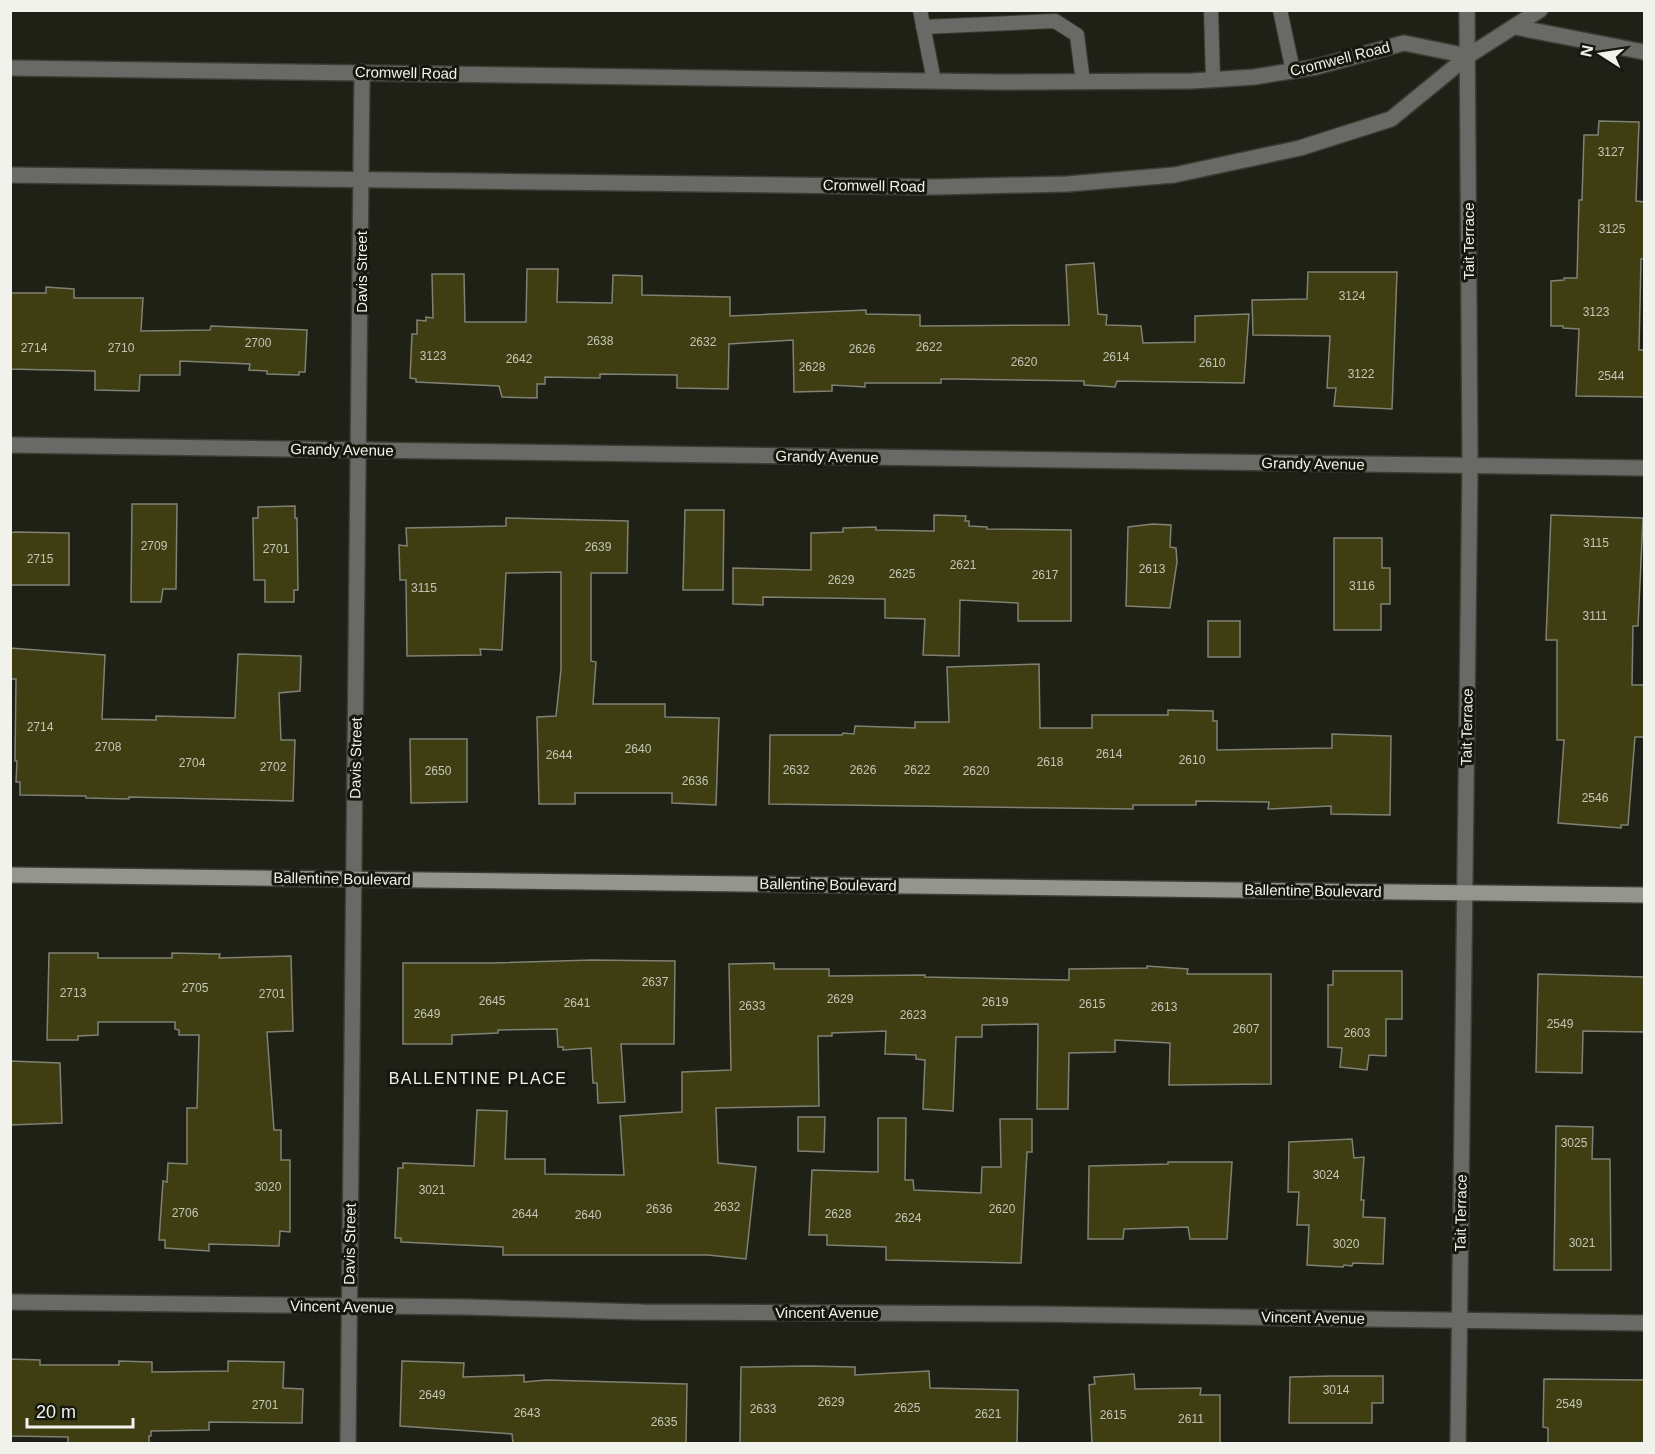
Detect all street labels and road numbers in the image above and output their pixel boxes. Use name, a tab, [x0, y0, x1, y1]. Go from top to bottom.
street label: Cromwell Road	[1288, 38, 1392, 79]
street label: Cromwell Road	[355, 63, 457, 82]
street label: Cromwell Road	[823, 176, 925, 195]
street label: Tait Terrace	[1460, 202, 1477, 280]
street label: Davis Street	[353, 230, 370, 313]
street label: Grandy Avenue	[290, 440, 394, 459]
street label: Grandy Avenue	[775, 447, 879, 466]
street label: Grandy Avenue	[1261, 454, 1365, 473]
street label: Tait Terrace	[1457, 688, 1476, 766]
street label: Davis Street	[346, 716, 365, 799]
street label: Ballentine Boulevard	[273, 869, 411, 888]
street label: Ballentine Boulevard	[759, 875, 897, 894]
street label: Ballentine Boulevard	[1244, 881, 1382, 900]
street label: Tait Terrace	[1451, 1174, 1470, 1252]
street label: Davis Street	[340, 1202, 359, 1285]
street label: Vincent Avenue	[290, 1297, 394, 1316]
street label: Vincent Avenue	[775, 1304, 879, 1321]
street label: Vincent Avenue	[1261, 1308, 1365, 1327]

